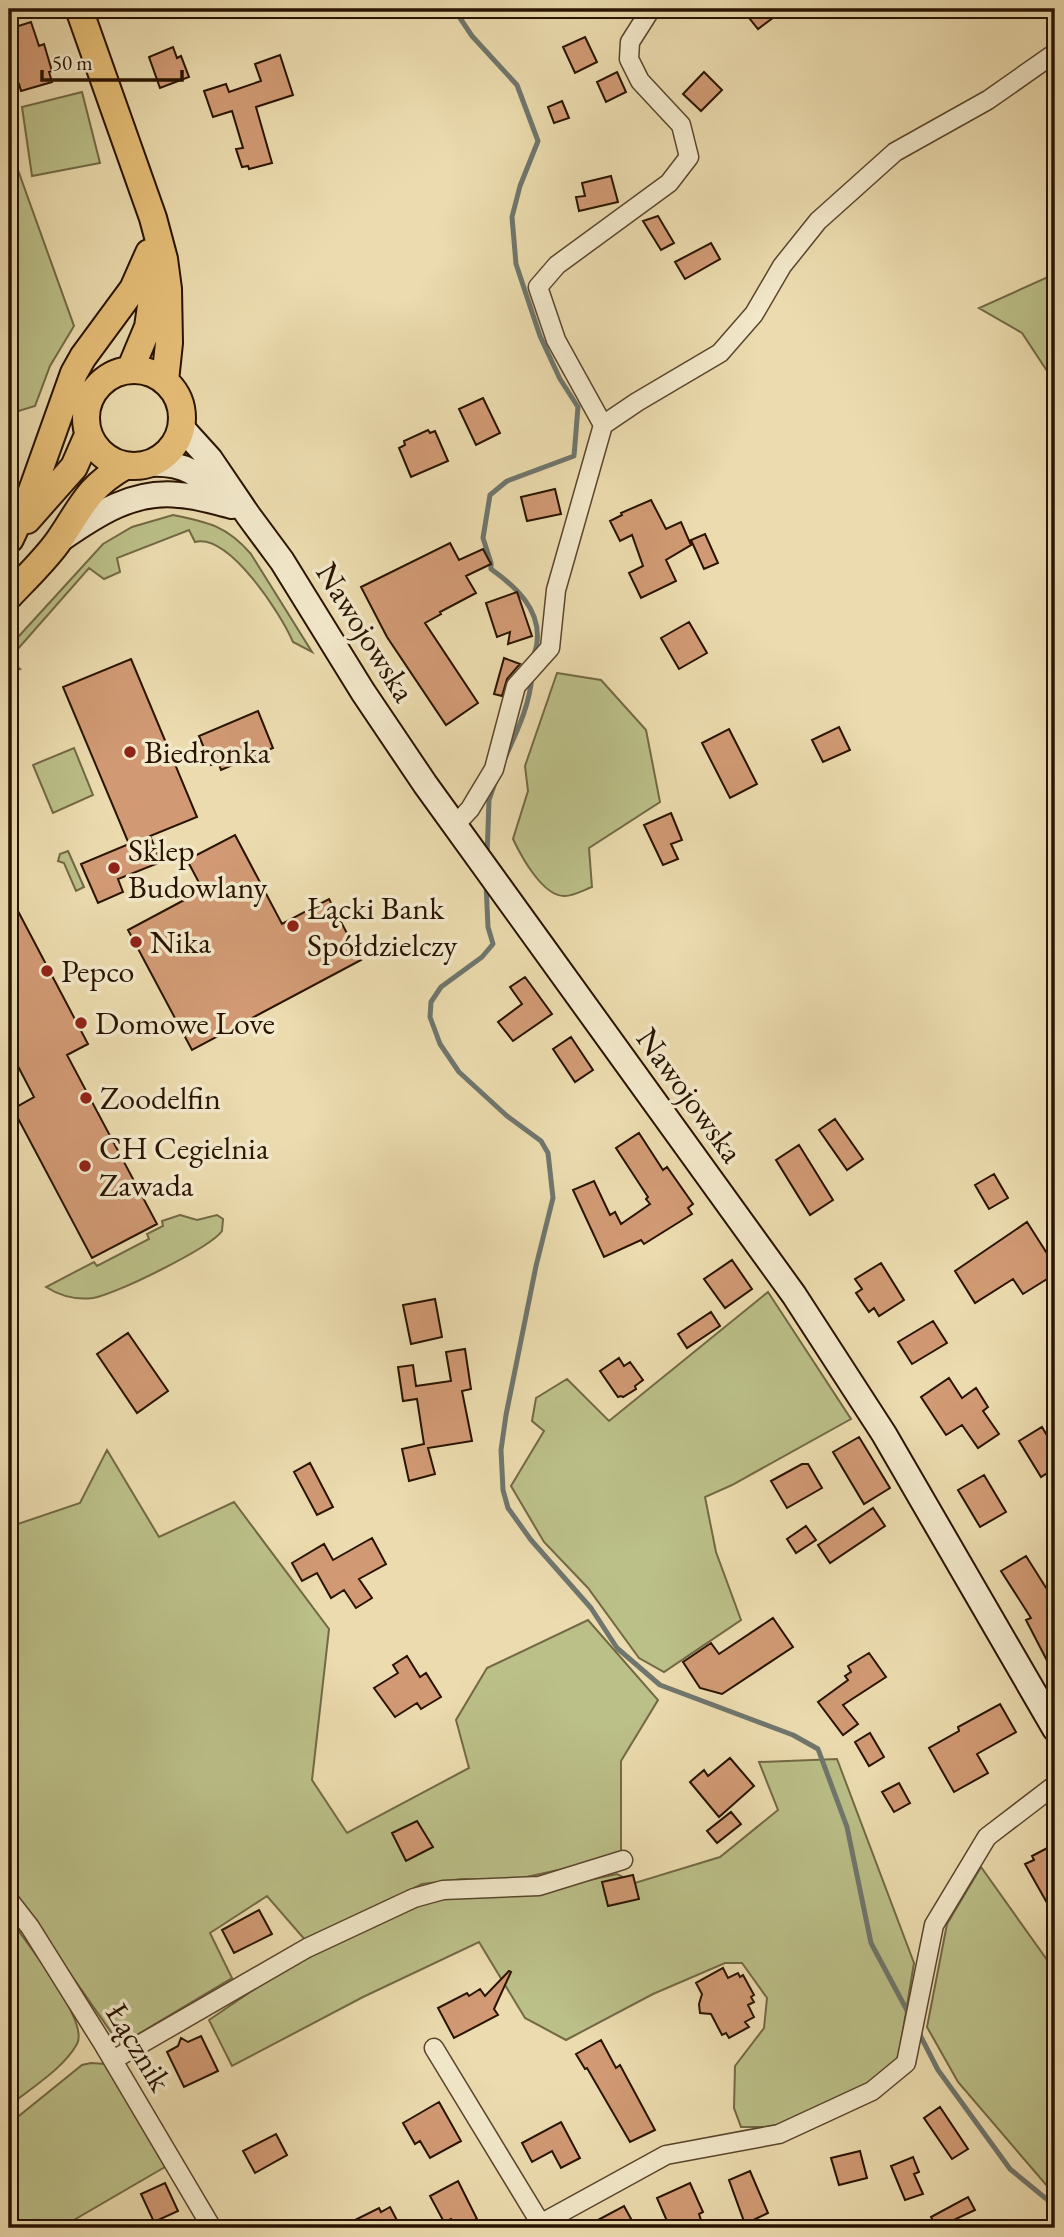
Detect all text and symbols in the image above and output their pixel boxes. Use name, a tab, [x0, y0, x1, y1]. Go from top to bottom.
scale bar	[42, 38, 182, 82]
text: 50 m	[52, 49, 93, 76]
street label: Nawojowska	[307, 554, 426, 710]
place label: Biedronka	[144, 731, 270, 773]
marker: Biedronka	[122, 744, 138, 760]
place label: Sklep Budowlany	[128, 829, 268, 908]
marker: Sklep Budowlany	[106, 860, 122, 876]
place label: Łącki Bank Spółdzielczy	[307, 887, 458, 966]
marker: Łącki Bank Spółdzielczy	[285, 918, 301, 934]
place label: Nika	[150, 921, 211, 963]
marker: Nika	[128, 934, 144, 950]
place label: Pepco	[61, 950, 134, 992]
marker: Pepco	[39, 963, 55, 979]
place label: Domowe Love	[95, 1002, 275, 1044]
marker: Domowe Love	[73, 1015, 89, 1031]
street label: Nawojowska	[627, 1019, 753, 1171]
place label: Zoodelfin	[100, 1077, 221, 1119]
marker: Zoodelfin	[78, 1090, 94, 1106]
place label: CH Cegielnia Zawada	[99, 1127, 269, 1206]
marker: CH Cegielnia Zawada	[77, 1158, 93, 1174]
street label: Łącznik	[96, 1995, 182, 2100]

